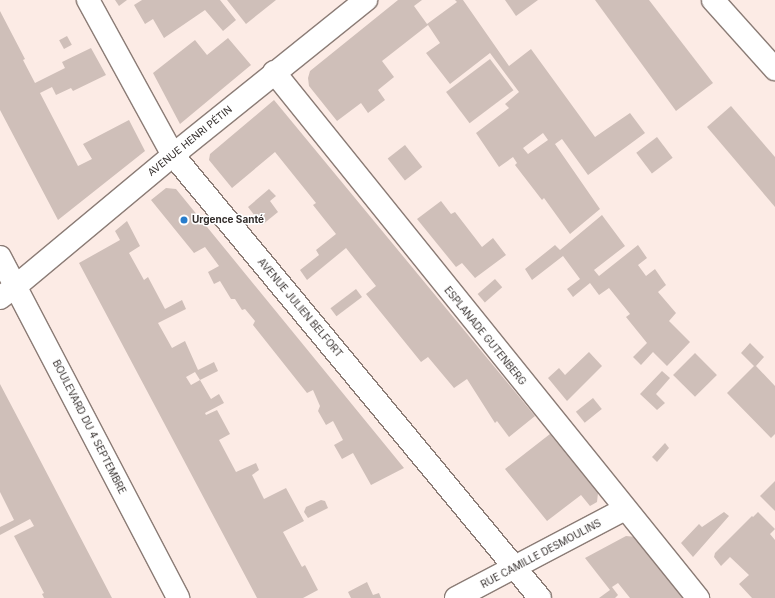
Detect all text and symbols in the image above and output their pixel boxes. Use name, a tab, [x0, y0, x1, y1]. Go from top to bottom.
street label: AVENUE HENRI PÉTIN	[145, 103, 235, 179]
place label: Urgence Santé	[192, 214, 264, 226]
marker: Urgence Santé	[179, 215, 189, 225]
street label: AVENUE JULIEN BELFORT	[255, 256, 345, 360]
street label: ESPLANADE GUTENBERG	[442, 284, 528, 388]
street label: BOULEVARD DU 4 SEPTEMBRE	[50, 358, 128, 496]
street label: RUE CAMILLE DESMOULINS	[479, 517, 603, 591]

